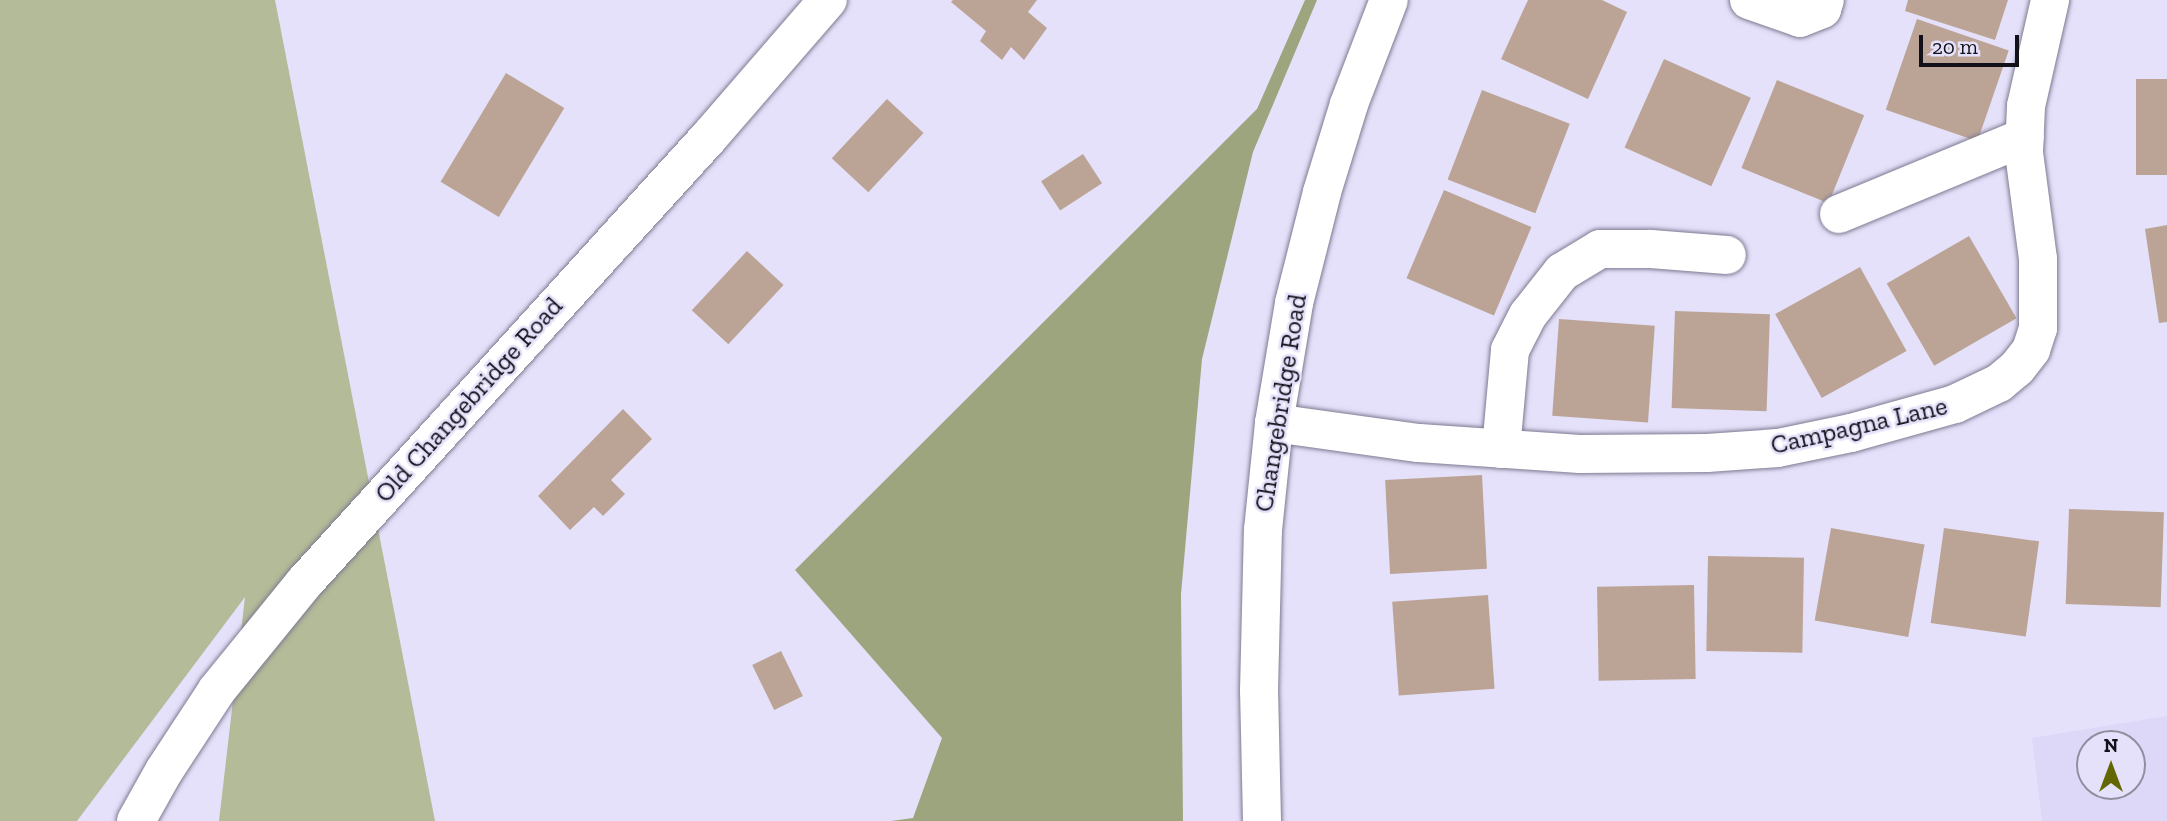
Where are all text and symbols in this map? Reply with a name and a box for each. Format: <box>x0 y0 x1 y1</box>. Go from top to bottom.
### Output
scale bar <box>1922 21 2022 65</box>
text: 20 m <box>1932 34 1978 59</box>
street label: Old Changebridge Road <box>369 291 569 509</box>
street label: Changebridge Road <box>1248 292 1314 514</box>
street label: Campagna Lane <box>1768 391 1950 461</box>
north arrow <box>2076 730 2146 800</box>
text: N <box>2104 734 2118 757</box>

